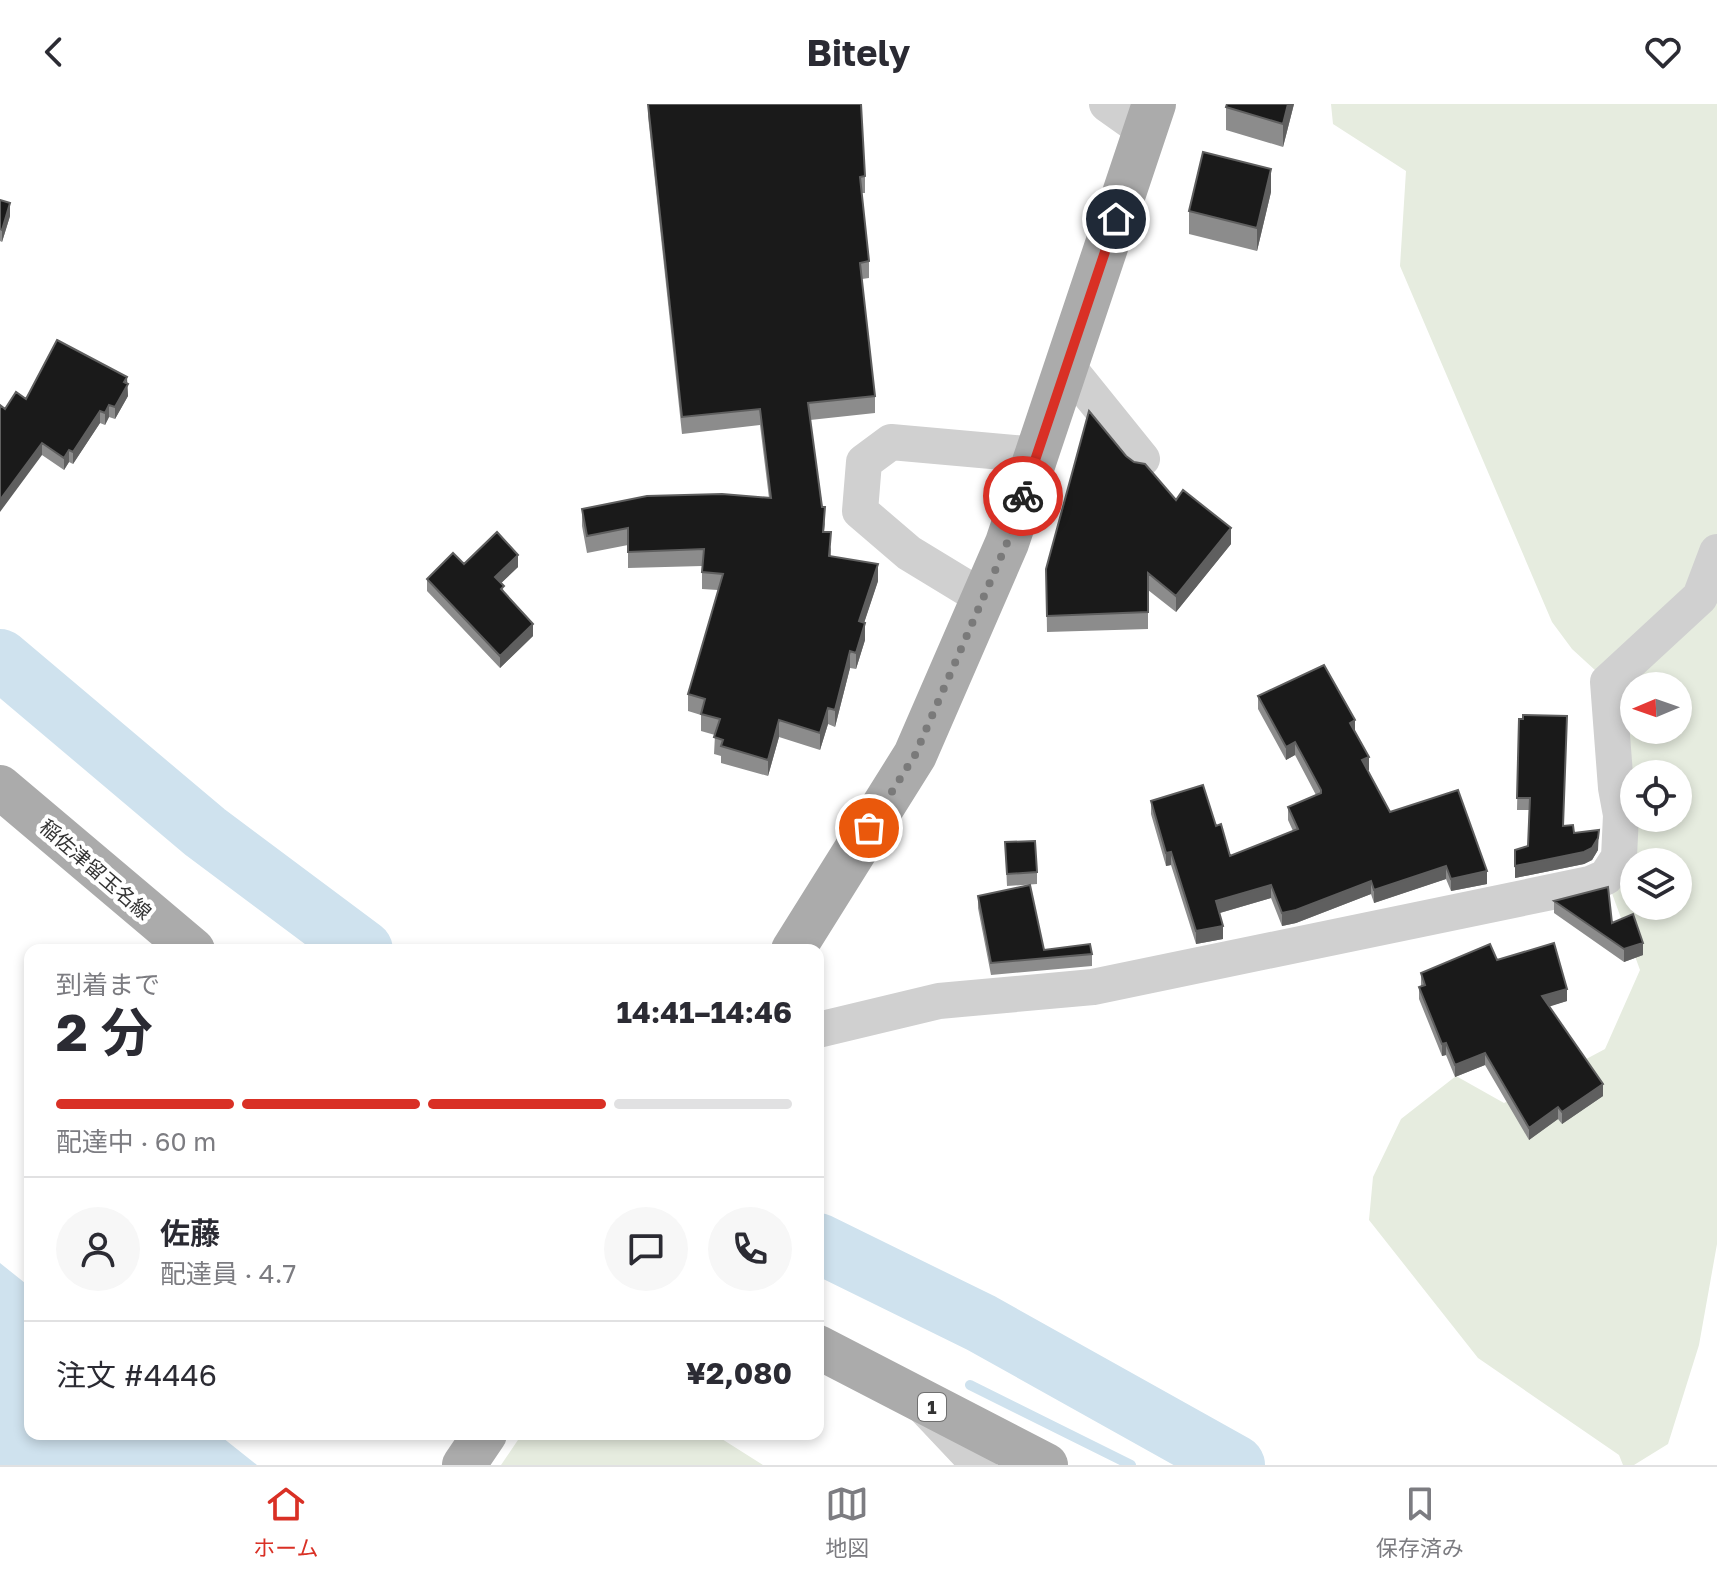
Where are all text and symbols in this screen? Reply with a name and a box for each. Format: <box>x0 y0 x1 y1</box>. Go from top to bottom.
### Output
icon: back <box>32 30 76 74</box>
icon: heart <box>1641 30 1685 74</box>
text: Bitely <box>807 31 910 74</box>
pin <box>1082 185 1150 253</box>
icon: home <box>1094 197 1138 241</box>
courier <box>983 456 1063 536</box>
icon: bike <box>1001 474 1045 518</box>
north arrow <box>1620 672 1692 744</box>
map controls <box>1620 672 1692 920</box>
button: locate <box>1620 760 1692 832</box>
pin <box>835 794 903 862</box>
icon: bag <box>847 806 891 850</box>
street label: 稲佐津留玉名線 <box>35 814 157 924</box>
button: layers <box>1620 848 1692 920</box>
text: 到着まで <box>56 969 160 1000</box>
text: 14:41–14:46 <box>617 994 792 1030</box>
text: 2 分 <box>56 1000 153 1062</box>
text: 配達中 · 60 m <box>56 1126 216 1157</box>
button: person <box>56 1207 140 1291</box>
button: chat <box>604 1207 688 1291</box>
button: phone <box>708 1207 792 1291</box>
text: 佐藤 <box>160 1215 220 1251</box>
text: 配達員 · 4.7 <box>160 1258 296 1289</box>
text: ¥2,080 <box>686 1355 792 1391</box>
text: 注文 #4446 <box>56 1357 217 1393</box>
road number: 1 <box>918 1393 946 1421</box>
tab: ホーム <box>253 1482 319 1562</box>
tab: 地図 <box>825 1482 869 1562</box>
tab: 保存済み <box>1376 1482 1464 1562</box>

